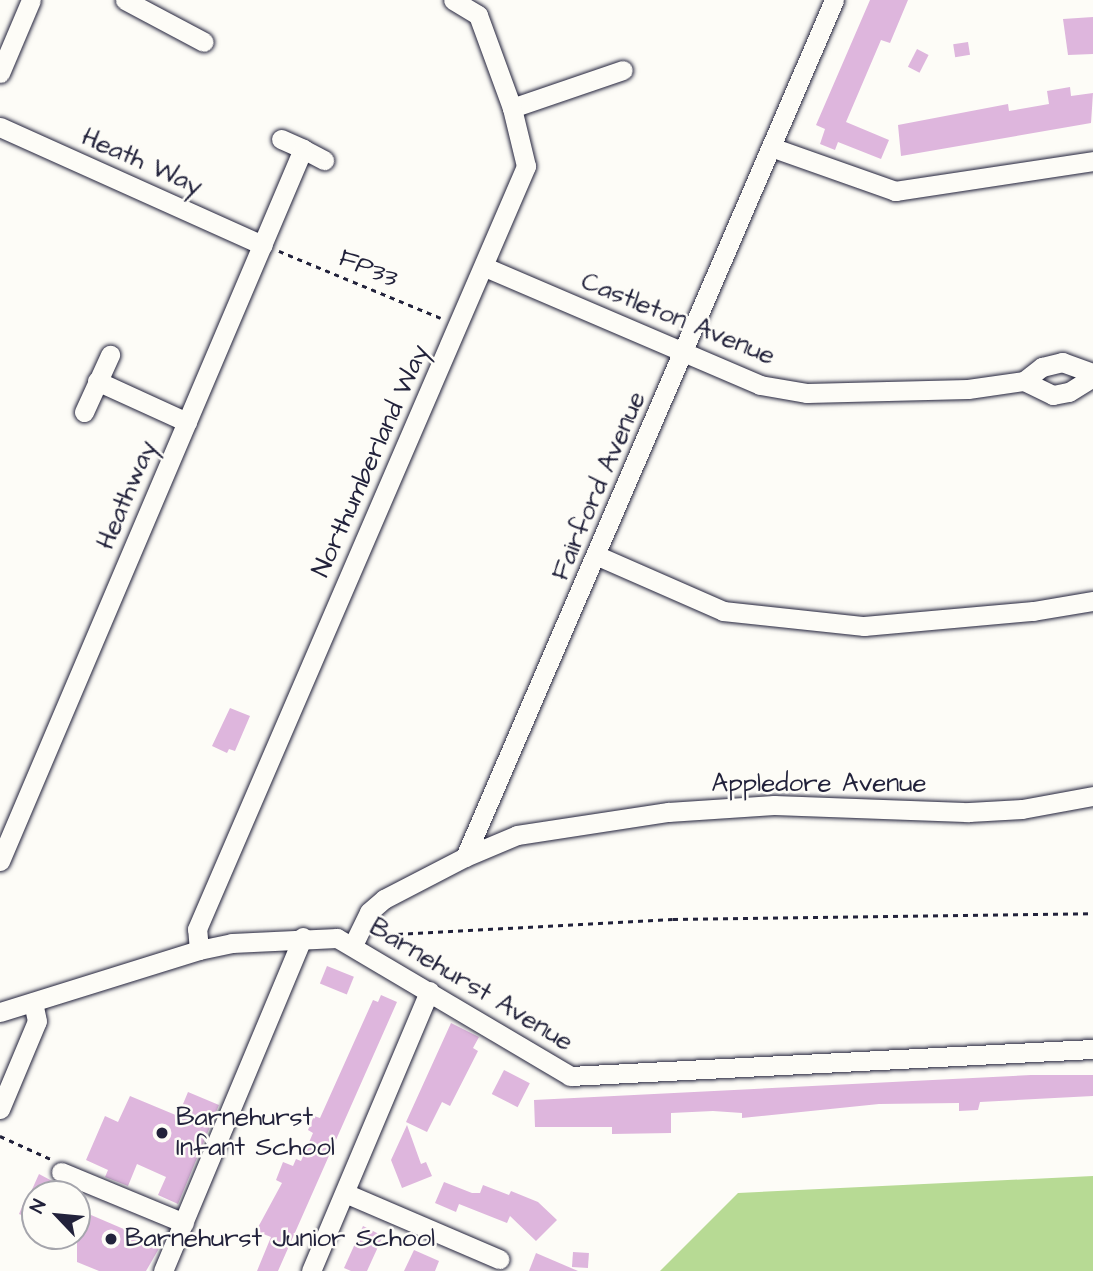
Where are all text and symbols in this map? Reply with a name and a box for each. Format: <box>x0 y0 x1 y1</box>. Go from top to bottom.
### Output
street label: Heath Way <box>77 122 207 202</box>
street label: FP33 <box>334 243 402 295</box>
street label: Castleton Avenue <box>576 266 780 372</box>
street label: Northumberland Way <box>306 340 436 582</box>
street label: Fairford Avenue <box>545 387 653 585</box>
street label: Heathway <box>90 436 164 554</box>
street label: Appledore Avenue <box>711 768 927 800</box>
street label: Barnehurst Avenue <box>364 912 578 1058</box>
place label: Barnehurst Infant School <box>176 1102 335 1164</box>
marker: Barnehurst Infant School <box>154 1125 170 1141</box>
north arrow <box>21 1180 91 1250</box>
text: N <box>24 1195 53 1218</box>
place label: Barnehurst Junior School <box>125 1223 435 1255</box>
marker: Barnehurst Junior School <box>103 1231 119 1247</box>

